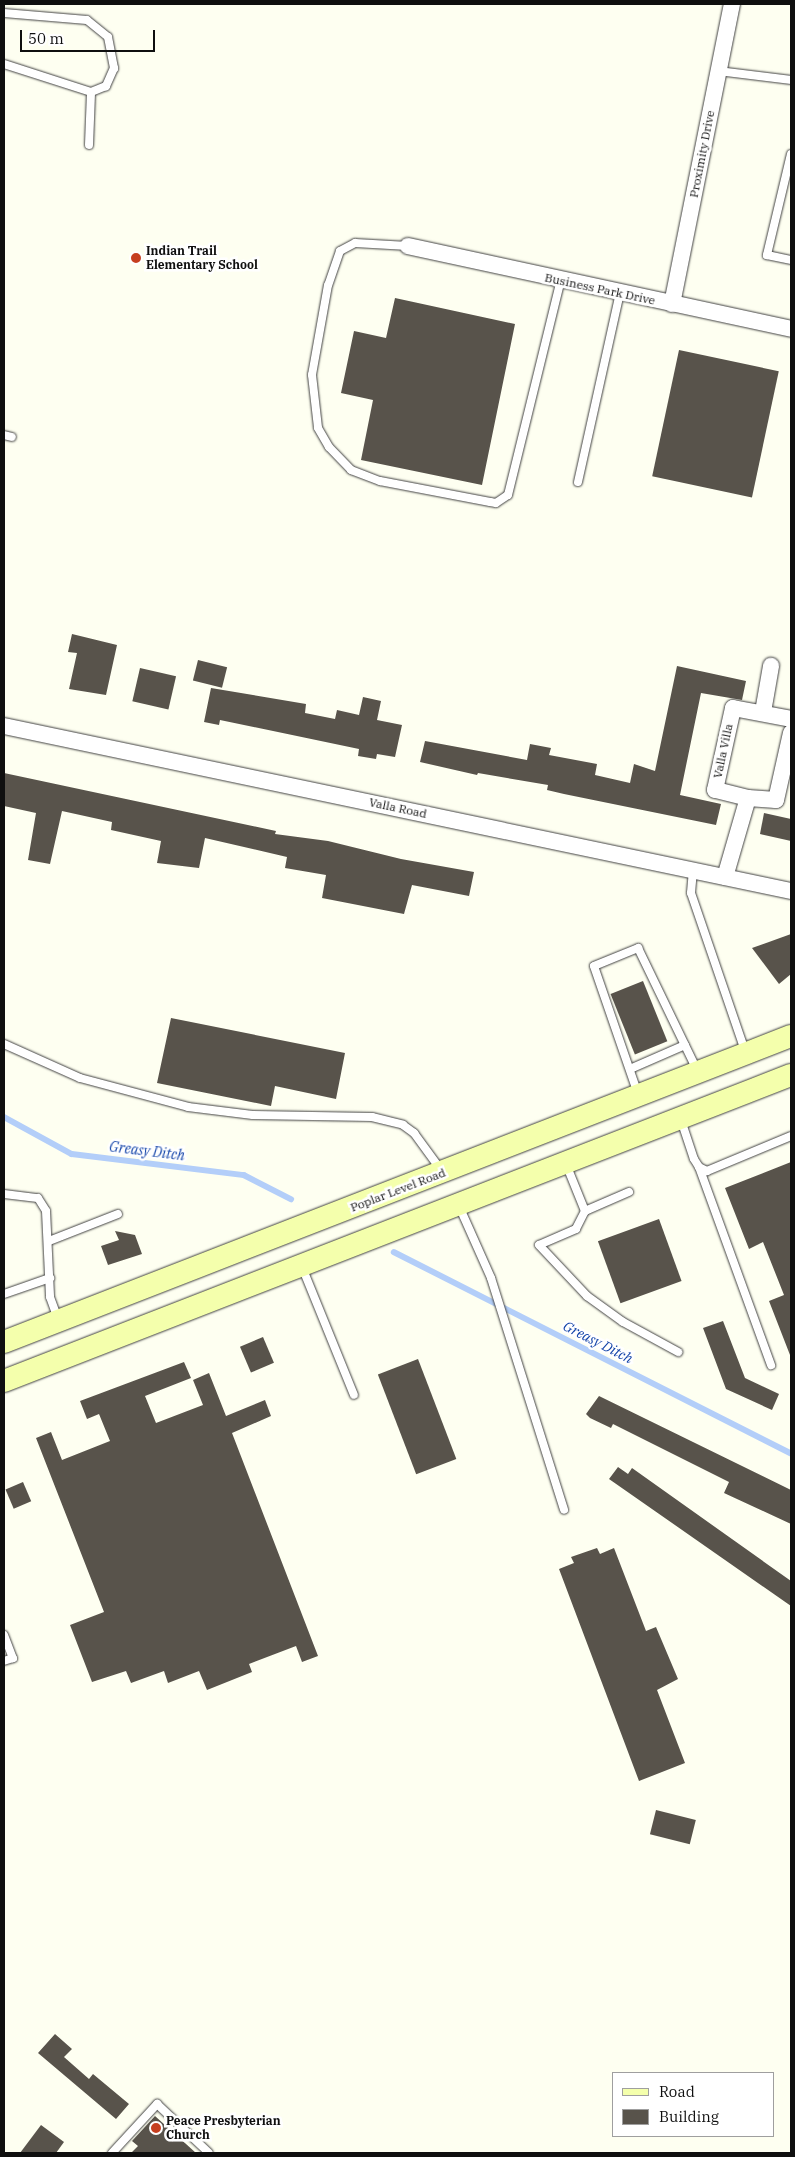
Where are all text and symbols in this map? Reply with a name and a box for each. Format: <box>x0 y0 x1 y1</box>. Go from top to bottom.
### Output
scale bar <box>22 20 158 52</box>
text: 50 m <box>28 29 64 48</box>
street label: Proximity Drive <box>686 109 718 199</box>
place label: Indian Trail Elementary School <box>146 244 258 272</box>
marker: Indian Trail Elementary School <box>130 252 142 264</box>
street label: Business Park Drive <box>543 270 657 308</box>
street label: Valla Villa <box>710 722 736 780</box>
street label: Valla Road <box>368 795 428 821</box>
water label: Greasy Ditch <box>108 1138 186 1164</box>
street label: Poplar Level Road <box>348 1165 448 1215</box>
water label: Greasy Ditch <box>560 1317 636 1367</box>
legend <box>612 2072 775 2137</box>
text: Road <box>659 2082 695 2101</box>
text: Building <box>659 2107 719 2126</box>
place label: Peace Presbyterian Church <box>166 2114 281 2142</box>
marker: Peace Presbyterian Church <box>150 2122 162 2134</box>

